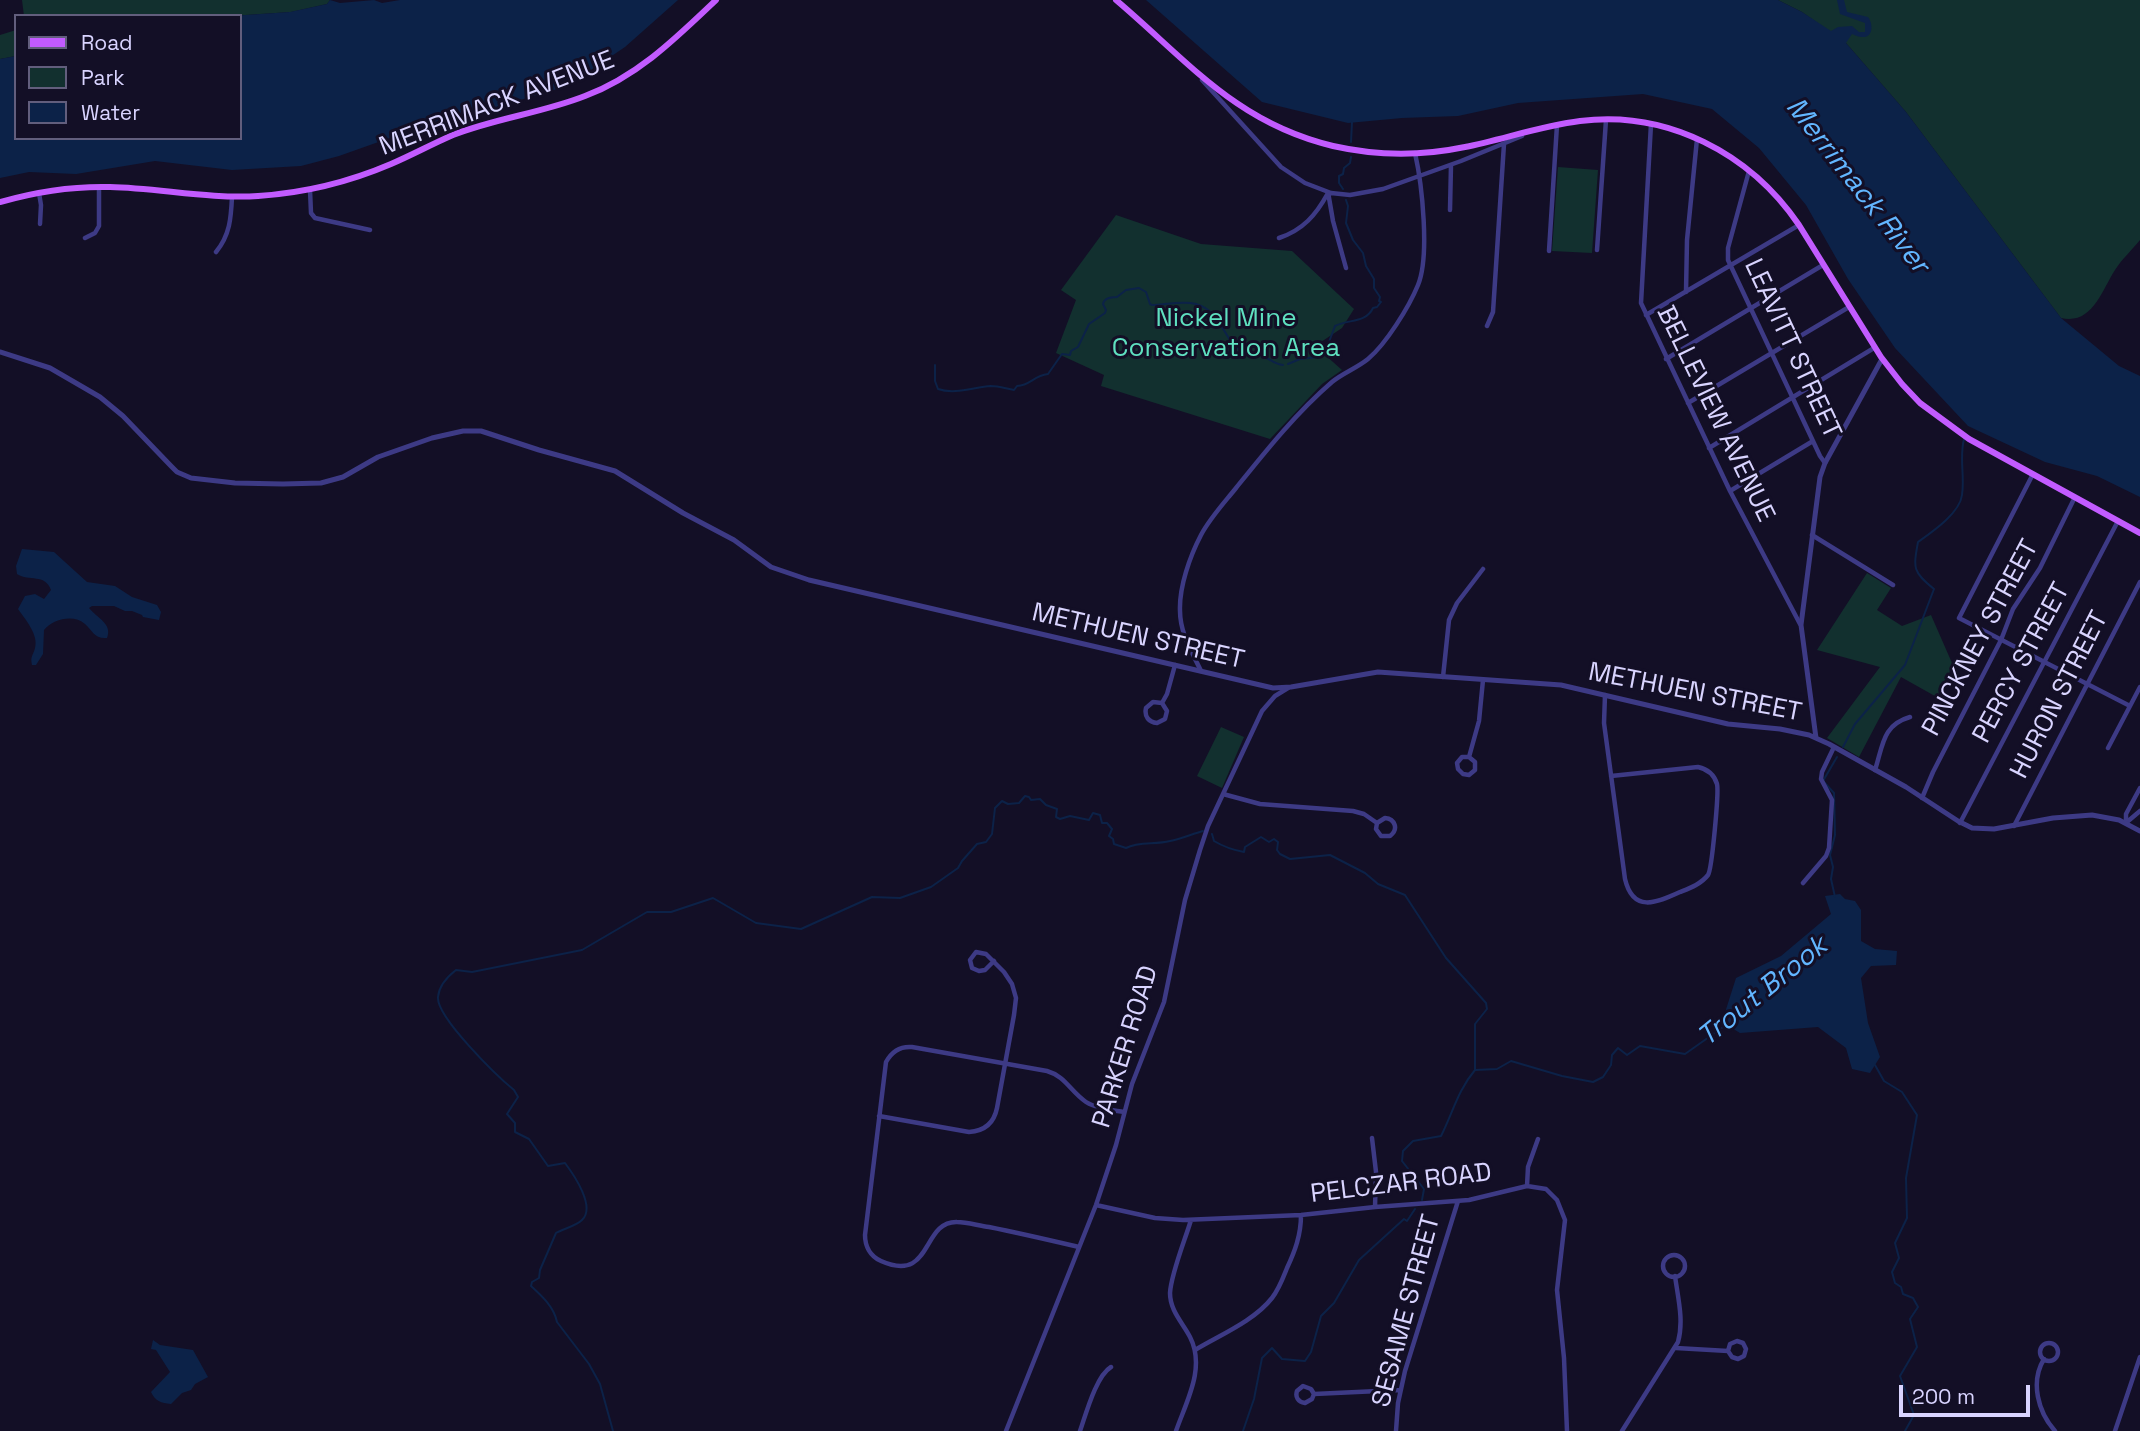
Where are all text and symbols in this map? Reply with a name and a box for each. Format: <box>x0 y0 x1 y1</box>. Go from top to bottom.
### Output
legend <box>14 14 242 140</box>
text: Road <box>81 29 133 56</box>
street label: MERRIMACK AVENUE <box>375 45 619 163</box>
text: Park <box>81 64 125 91</box>
water label: Merrimack River <box>1778 91 1936 281</box>
text: Water <box>81 99 140 126</box>
street label: LEAVITT STREET <box>1737 254 1847 444</box>
street label: BELLEVIEW AVENUE <box>1649 301 1781 527</box>
park label: Nickel Mine Conservation Area <box>1112 303 1340 364</box>
street label: PINCKNEY STREET <box>1916 535 2046 741</box>
street label: PERCY STREET <box>1967 578 2077 748</box>
street label: METHUEN STREET <box>1029 597 1247 677</box>
street label: HURON STREET <box>2004 606 2116 784</box>
street label: METHUEN STREET <box>1586 657 1804 729</box>
water label: Trout Brook <box>1691 929 1835 1055</box>
street label: PARKER ROAD <box>1087 962 1165 1132</box>
street label: PELCZAR ROAD <box>1309 1157 1493 1211</box>
street label: SESAME STREET <box>1366 1211 1448 1411</box>
scale bar <box>1902 1372 2033 1416</box>
text: 200 m <box>1912 1383 1975 1410</box>

